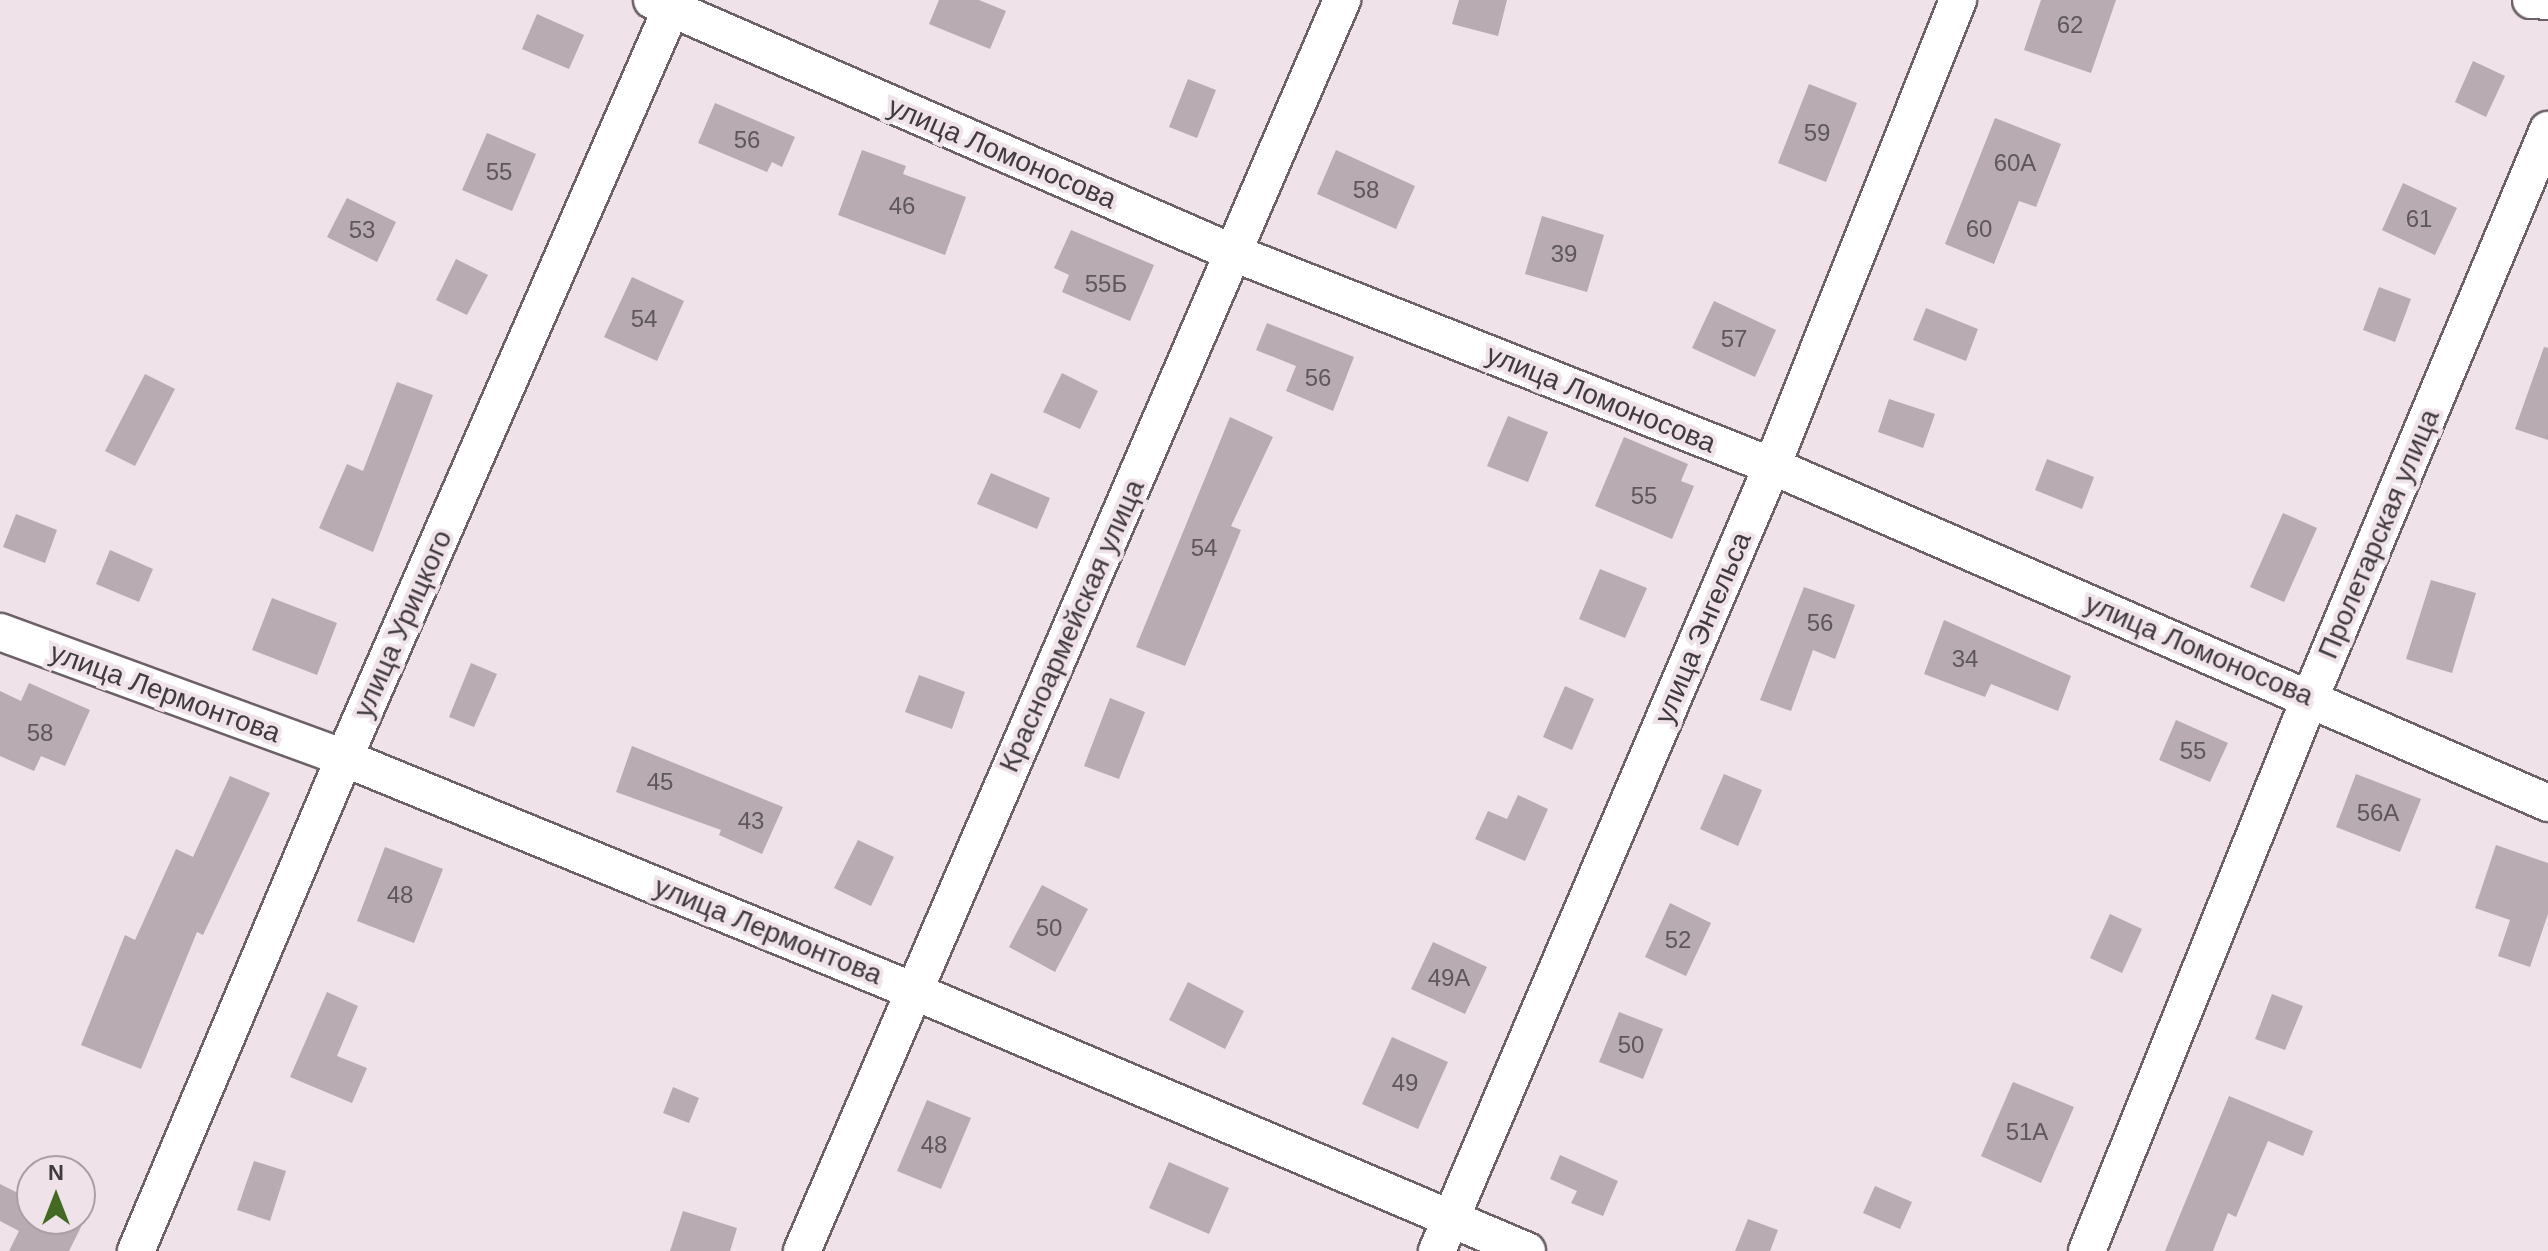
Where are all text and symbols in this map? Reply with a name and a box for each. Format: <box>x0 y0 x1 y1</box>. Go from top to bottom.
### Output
house number: 62 <box>2057 11 2083 39</box>
street label: улица Ломоносова <box>883 90 1121 216</box>
house number: 59 <box>1804 119 1830 147</box>
house number: 56 <box>734 126 760 154</box>
house number: 60А <box>1994 149 2036 177</box>
house number: 55 <box>486 158 512 186</box>
house number: 58 <box>1353 176 1379 204</box>
house number: 46 <box>889 192 915 220</box>
house number: 61 <box>2406 205 2432 233</box>
house number: 60 <box>1966 215 1992 243</box>
house number: 53 <box>349 216 375 244</box>
house number: 39 <box>1551 240 1577 268</box>
house number: 55Б <box>1085 270 1127 298</box>
house number: 54 <box>631 305 657 333</box>
house number: 57 <box>1721 325 1747 353</box>
street label: улица Ломоносова <box>1481 338 1721 460</box>
house number: 56 <box>1305 364 1331 392</box>
street label: Пролетарская улица <box>2311 404 2447 664</box>
street label: Красноармейская улица <box>992 475 1152 777</box>
house number: 55 <box>1631 482 1657 510</box>
street label: улица Урицкого <box>347 525 459 723</box>
street label: улица Энгельса <box>1647 527 1759 729</box>
house number: 54 <box>1191 534 1217 562</box>
street label: улица Ломоносова <box>2080 587 2318 713</box>
house number: 56 <box>1807 609 1833 637</box>
street label: улица Лермонтова <box>45 636 285 750</box>
house number: 34 <box>1952 645 1978 673</box>
house number: 58 <box>27 719 53 747</box>
house number: 55 <box>2180 737 2206 765</box>
house number: 45 <box>647 768 673 796</box>
house number: 56А <box>2357 799 2399 827</box>
house number: 43 <box>738 807 764 835</box>
street label: улица Лермонтова <box>649 870 887 992</box>
house number: 48 <box>387 881 413 909</box>
house number: 50 <box>1036 914 1062 942</box>
house number: 52 <box>1665 926 1691 954</box>
house number: 49А <box>1428 964 1470 992</box>
house number: 50 <box>1618 1031 1644 1059</box>
house number: 49 <box>1392 1069 1418 1097</box>
house number: 51А <box>2006 1118 2048 1146</box>
house number: 48 <box>921 1131 947 1159</box>
north arrow <box>16 1155 96 1235</box>
text: N <box>48 1160 64 1185</box>

